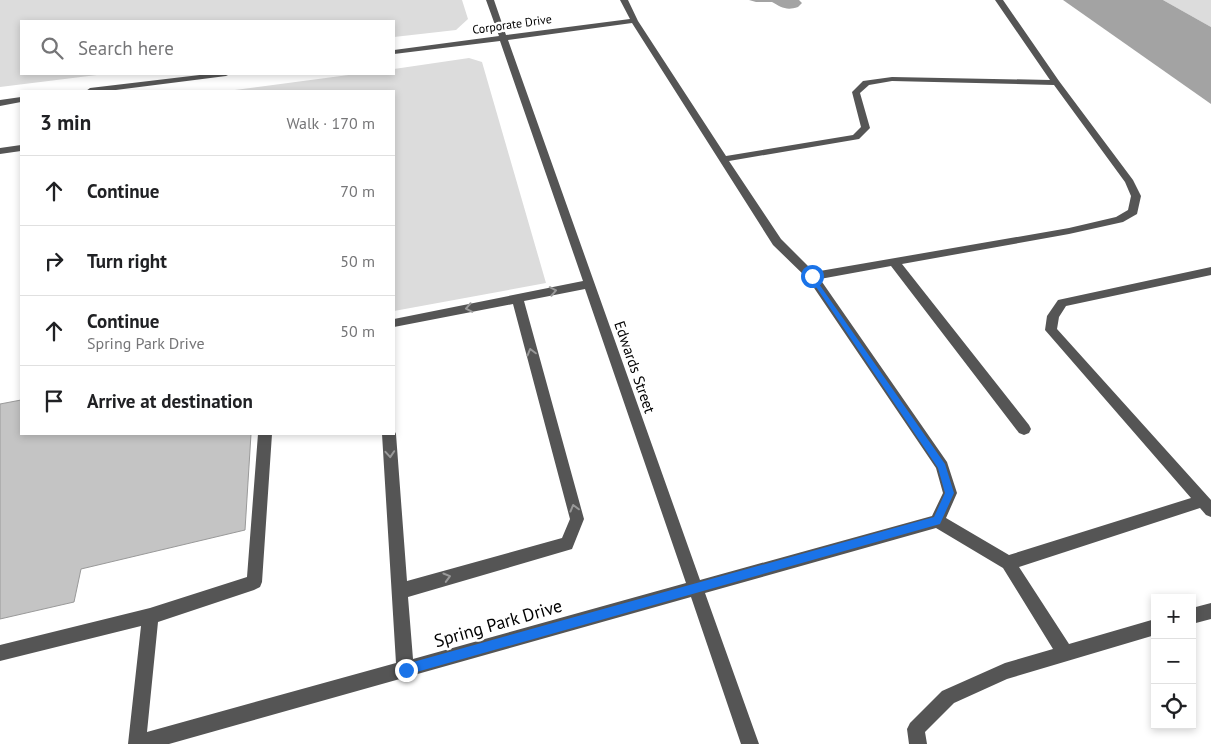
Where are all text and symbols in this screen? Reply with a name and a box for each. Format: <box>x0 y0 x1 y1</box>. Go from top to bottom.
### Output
street label: Corporate Drive <box>471 11 553 37</box>
search box <box>20 20 395 75</box>
icon: search <box>38 34 66 62</box>
text: Search here <box>78 36 174 60</box>
text: 3 min <box>40 109 91 136</box>
text: Walk · 170 m <box>286 113 375 133</box>
icon: ahead <box>40 177 68 205</box>
text: Continue <box>87 179 159 203</box>
text: 70 m <box>340 181 375 201</box>
icon: right <box>40 247 68 275</box>
text: Turn right <box>87 249 167 273</box>
text: 50 m <box>340 251 375 271</box>
route start <box>801 265 824 288</box>
one-way arrow <box>549 287 558 297</box>
one-way arrow <box>464 302 473 313</box>
text: Continue <box>87 309 159 333</box>
icon: ahead <box>40 317 68 345</box>
street label: Edwards Street <box>610 318 660 416</box>
text: 50 m <box>340 321 375 341</box>
text: Spring Park Drive <box>87 333 205 353</box>
one-way arrow <box>527 348 537 356</box>
icon: arrive <box>40 387 68 415</box>
text: Arrive at destination <box>87 389 253 413</box>
one-way arrow <box>384 450 395 458</box>
one-way arrow <box>570 505 580 513</box>
one-way arrow <box>442 573 450 583</box>
street label: Spring Park Drive <box>431 594 565 652</box>
map controls <box>1151 594 1196 729</box>
button: + <box>1151 594 1196 639</box>
button: − <box>1151 639 1196 684</box>
route end <box>395 659 418 682</box>
button: locate <box>1151 684 1196 729</box>

